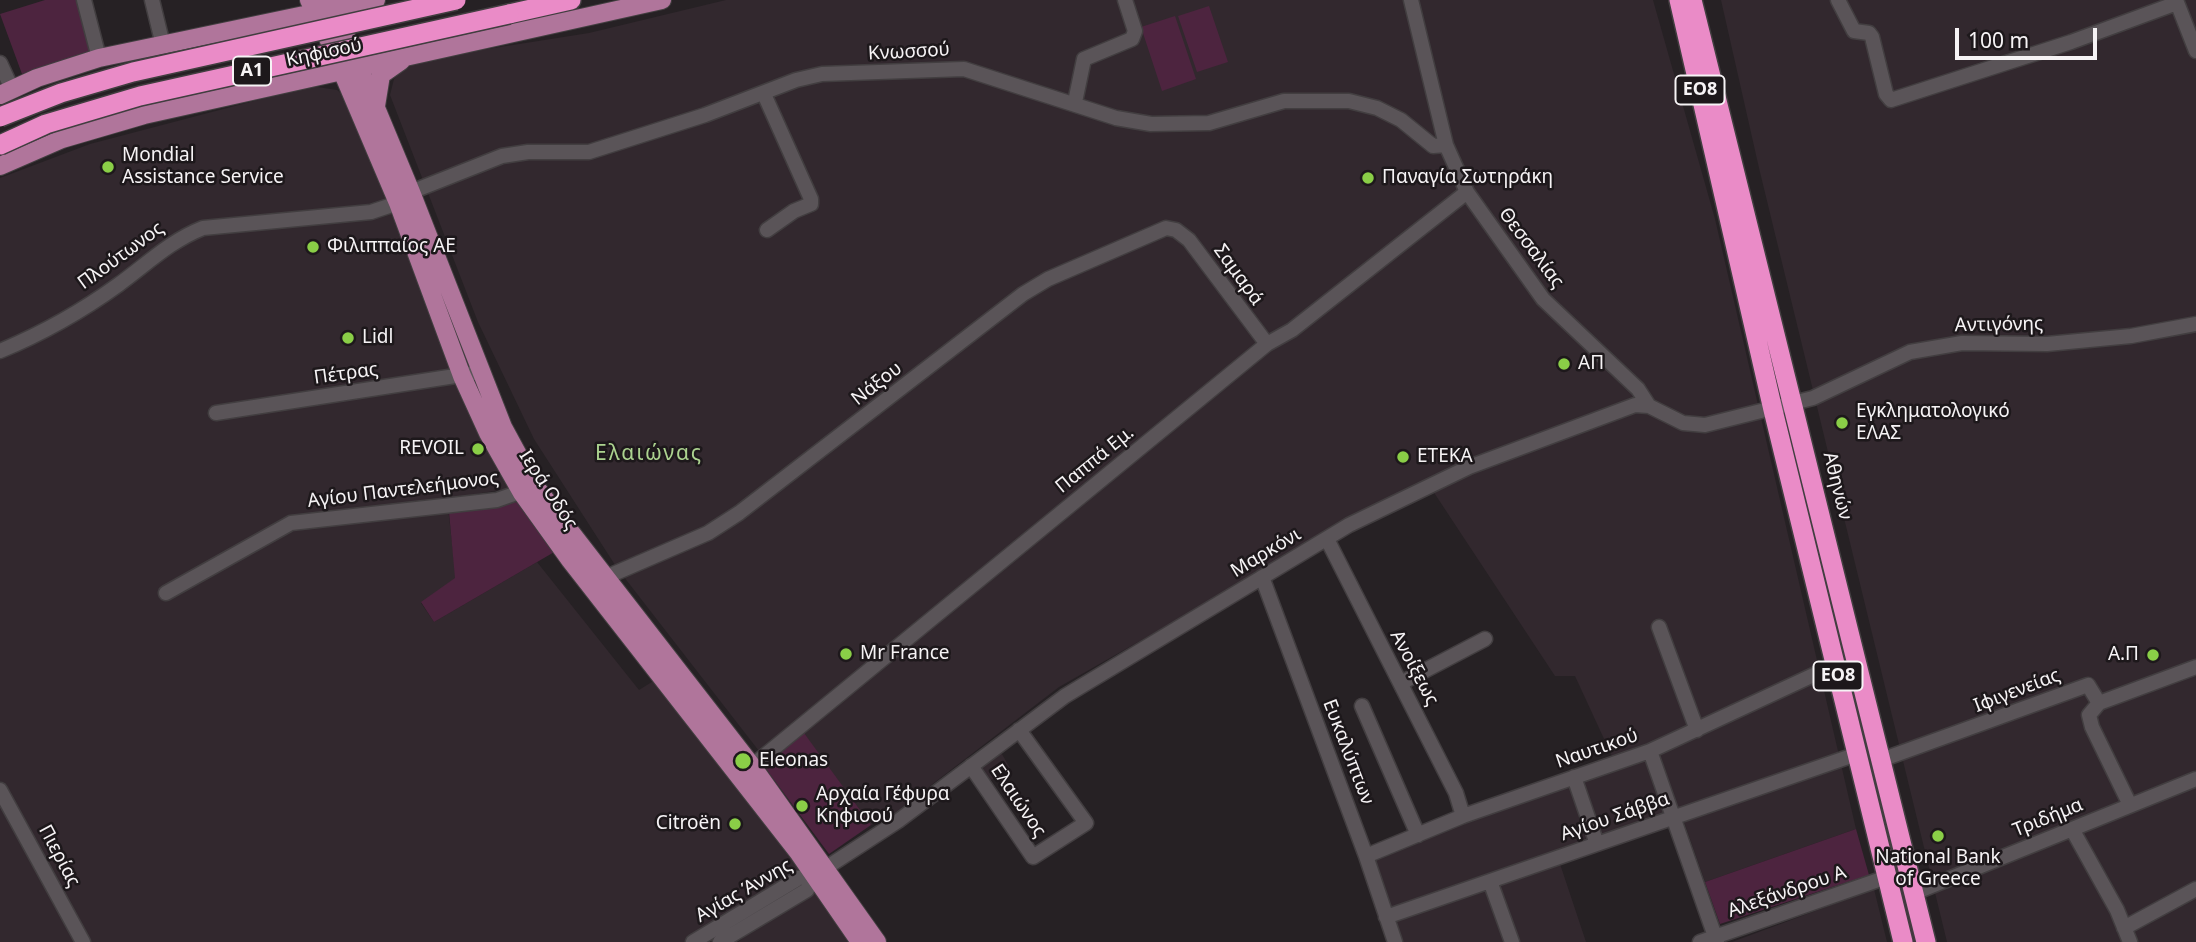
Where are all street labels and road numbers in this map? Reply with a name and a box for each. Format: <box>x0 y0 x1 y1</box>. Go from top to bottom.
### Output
street label: Κηφισού <box>284 34 364 72</box>
street label: Κνωσσού <box>867 38 951 66</box>
road number: Α1 <box>233 56 271 86</box>
road number: ΕΟ8 <box>1676 76 1724 104</box>
street label: Θεσσαλίας <box>1493 203 1569 293</box>
street label: Πλούτωνος <box>74 217 168 295</box>
street label: Σαμαρά <box>1208 240 1268 310</box>
street label: Αντιγόνης <box>1955 313 2043 337</box>
street label: Νάξου <box>847 357 907 411</box>
street label: Πέτρας <box>313 358 379 390</box>
street label: Παππά Εμ. <box>1051 422 1139 498</box>
street label: Ιερά Οδός <box>514 446 582 534</box>
street label: Αθηνών <box>1818 450 1856 522</box>
street label: Αγίου Παντελεήμονος <box>306 467 500 513</box>
street label: Μαρκόνι <box>1227 523 1305 583</box>
street label: Ανοίξεως <box>1385 627 1443 709</box>
road number: ΕΟ8 <box>1814 662 1862 690</box>
street label: Ιφιγενείας <box>1971 664 2063 718</box>
street label: Ευκαλύπτων <box>1317 696 1379 808</box>
street label: Ναυτικού <box>1553 724 1641 774</box>
street label: Ελαιώνος <box>985 760 1051 842</box>
street label: Αγίου Σάββα <box>1558 788 1672 846</box>
street label: Τριδήμα <box>2010 794 2086 842</box>
street label: Πιερίας <box>33 821 85 891</box>
street label: Αγίας Άννης <box>692 854 796 928</box>
street label: Αλεξάνδρου Α <box>1725 861 1849 923</box>

